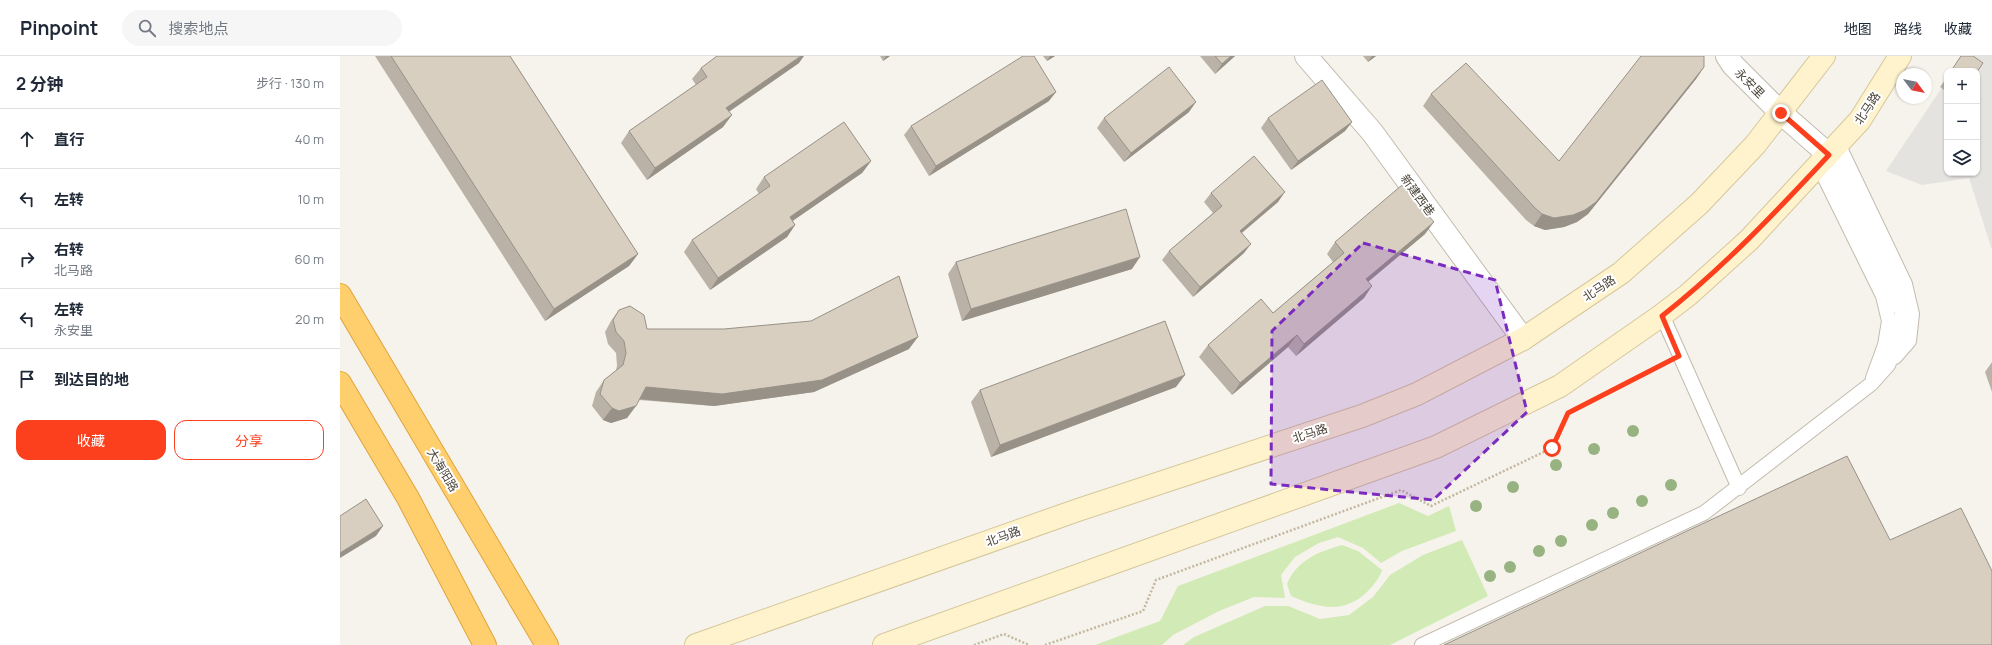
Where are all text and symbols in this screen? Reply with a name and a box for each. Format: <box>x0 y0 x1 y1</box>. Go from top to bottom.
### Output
search box <box>122 10 402 46</box>
text: Pinpoint <box>20 15 98 41</box>
icon: search <box>136 17 158 39</box>
text: 搜索地点 <box>168 18 228 39</box>
text: 地图 <box>1844 19 1872 38</box>
text: 路线 <box>1894 19 1922 38</box>
text: 收藏 <box>1944 19 1972 38</box>
street label: 永安里 <box>1731 64 1769 102</box>
north arrow <box>1896 68 1932 104</box>
map controls <box>1944 68 1980 176</box>
button: + <box>1944 68 1980 104</box>
text: 2 分钟 <box>16 72 64 95</box>
text: 步行 · 130 m <box>256 74 324 92</box>
street label: 北马路 <box>1850 88 1884 128</box>
route end <box>1772 104 1790 122</box>
button: − <box>1944 104 1980 140</box>
icon: ahead <box>16 128 38 150</box>
text: 直行 <box>54 129 84 150</box>
text: 40 m <box>295 130 324 148</box>
button: layers <box>1944 140 1980 176</box>
street label: 新建西巷 <box>1397 171 1439 219</box>
icon: left <box>16 188 38 210</box>
text: 左转 <box>54 189 84 210</box>
text: 10 m <box>297 190 324 208</box>
text: 右转 <box>54 239 84 260</box>
icon: right <box>16 248 38 270</box>
text: 60 m <box>294 250 324 268</box>
text: 北马路 <box>54 261 93 279</box>
street label: 北马路 <box>1579 271 1619 305</box>
text: 左转 <box>54 299 84 320</box>
icon: left <box>16 308 38 330</box>
text: 20 m <box>295 310 324 328</box>
text: 永安里 <box>54 321 93 339</box>
icon: arrive <box>16 368 38 390</box>
text: 到达目的地 <box>54 369 129 390</box>
street label: 北马路 <box>1290 419 1330 447</box>
button: 收藏 <box>16 420 166 460</box>
button: 分享 <box>174 420 324 460</box>
route start <box>1543 439 1561 457</box>
street label: 大海阳路 <box>423 445 463 495</box>
street label: 北马路 <box>983 522 1023 550</box>

